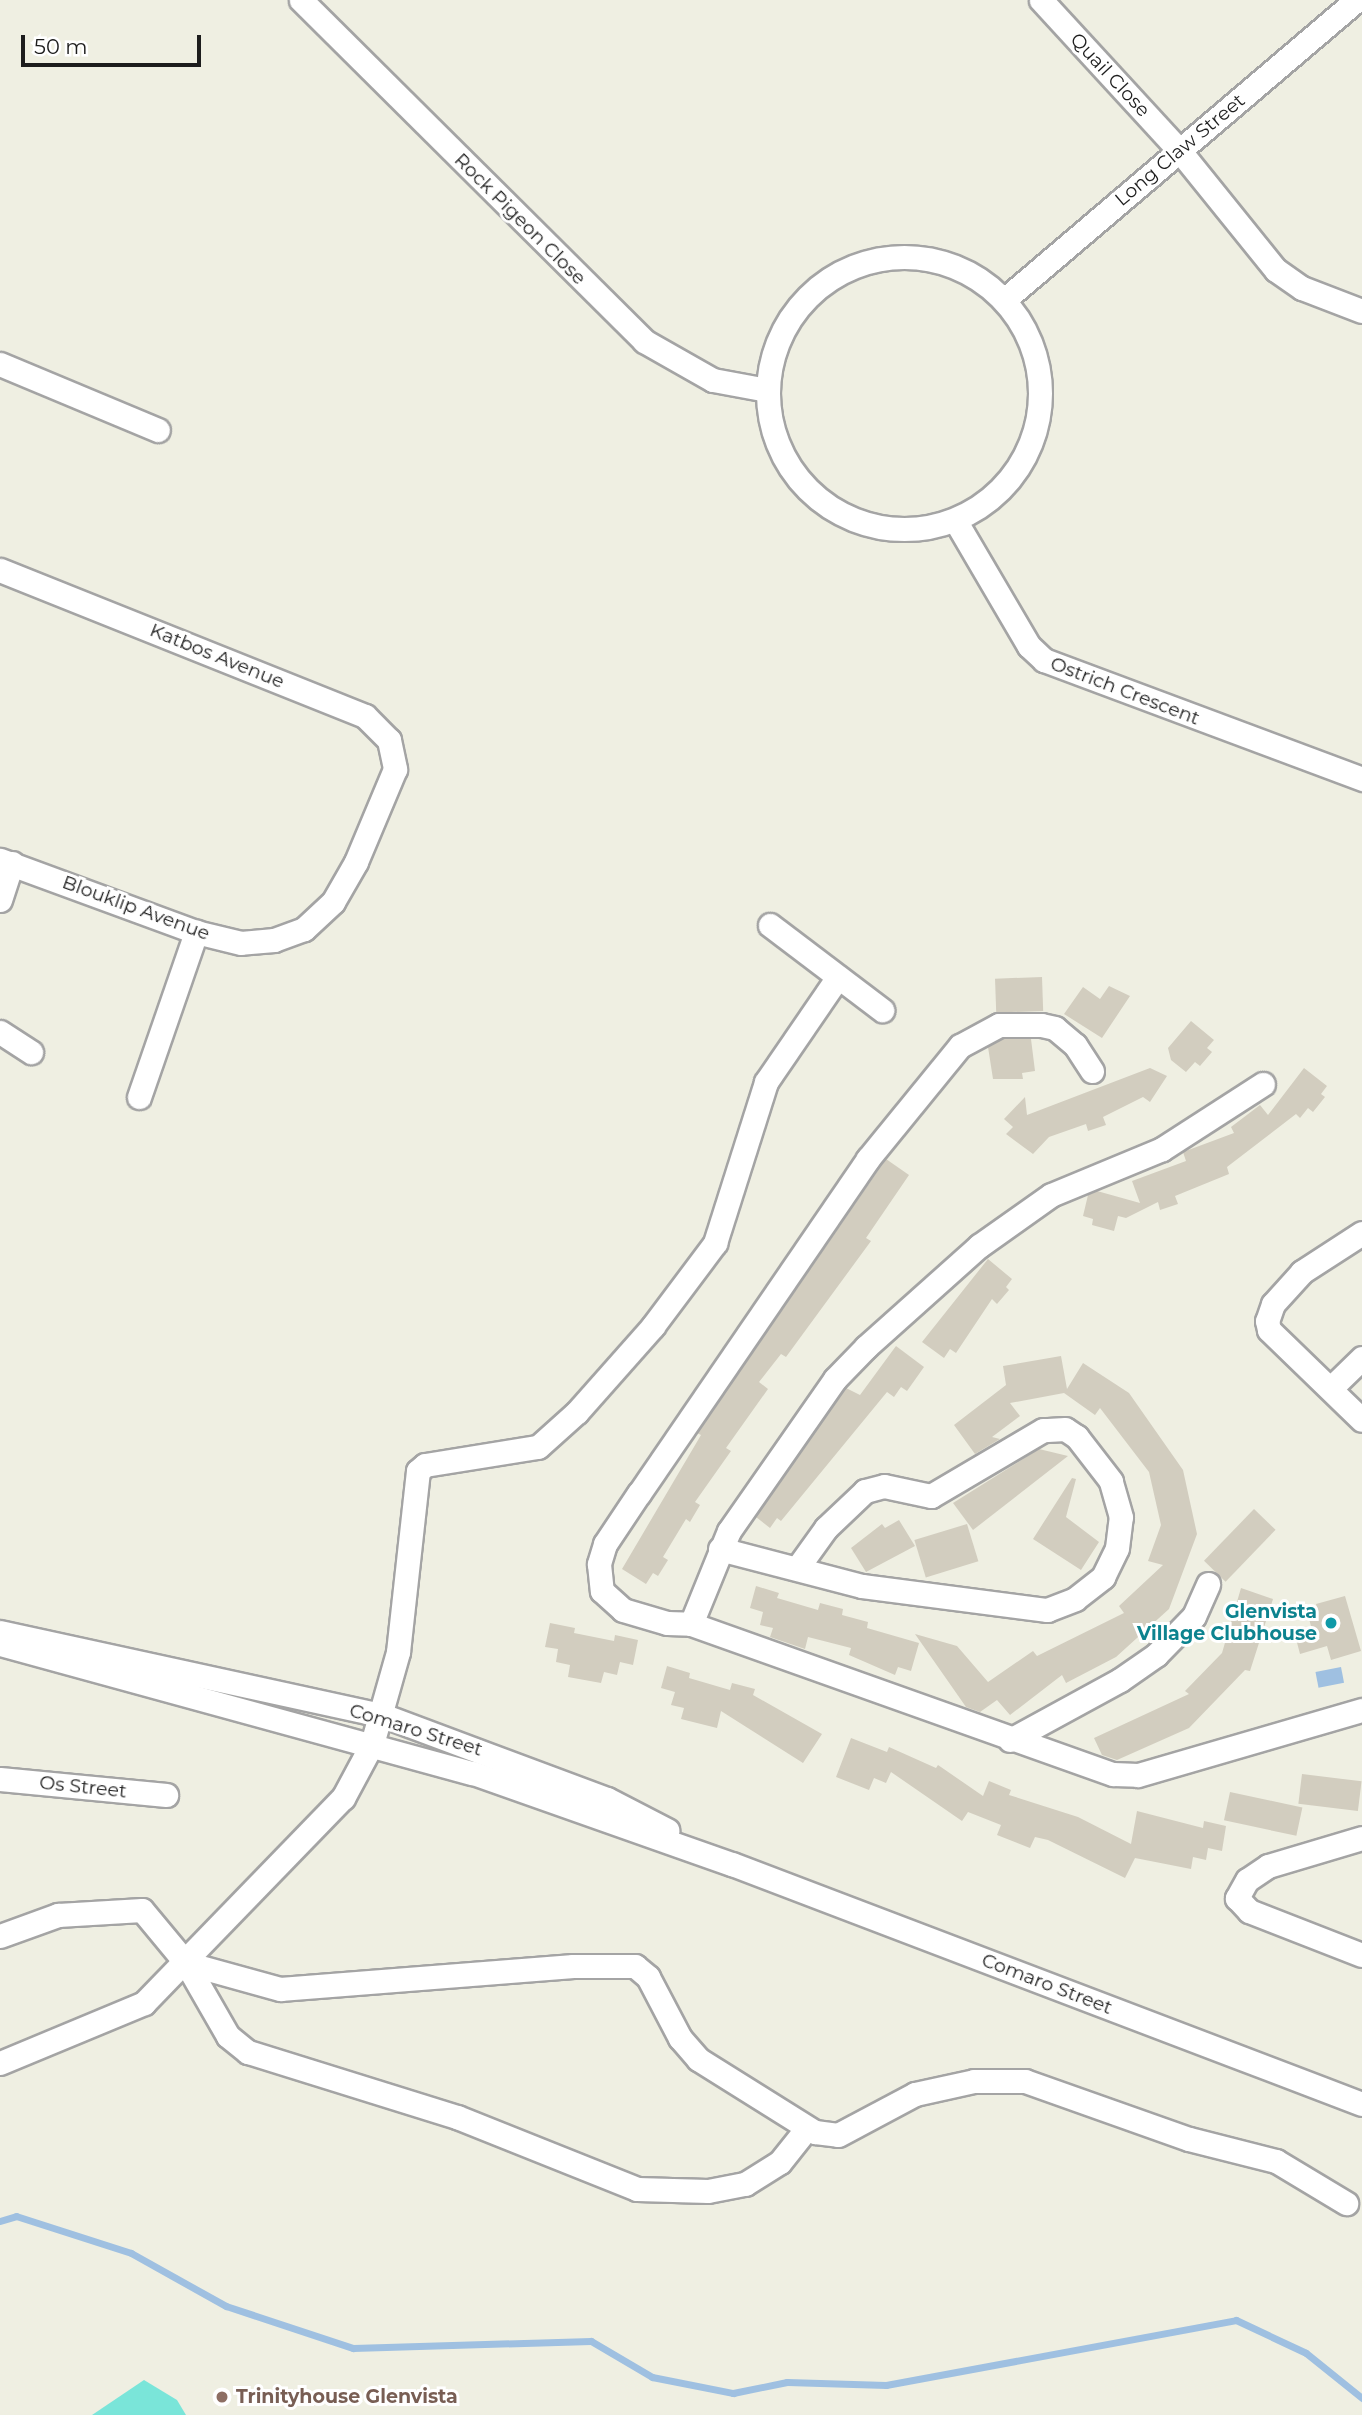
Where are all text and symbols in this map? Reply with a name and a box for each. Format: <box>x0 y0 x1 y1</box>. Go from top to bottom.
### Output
scale bar <box>24 21 205 65</box>
street label: Quail Close <box>1065 28 1155 122</box>
text: 50 m <box>34 34 88 59</box>
street label: Long Claw Street <box>1110 89 1250 211</box>
street label: Rock Pigeon Close <box>449 148 591 290</box>
street label: Katbos Avenue <box>146 619 288 693</box>
street label: Ostrich Crescent <box>1047 652 1203 730</box>
street label: Blouklip Avenue <box>59 871 213 945</box>
place label: Glenvista Village Clubhouse <box>1137 1601 1317 1645</box>
marker: Glenvista Village Clubhouse <box>1323 1615 1339 1631</box>
street label: Comaro Street <box>347 1699 485 1761</box>
street label: Os Street <box>38 1771 128 1803</box>
street label: Comaro Street <box>978 1949 1116 2019</box>
place label: Trinityhouse Glenvista <box>236 2386 458 2408</box>
marker: Trinityhouse Glenvista <box>214 2389 230 2405</box>

